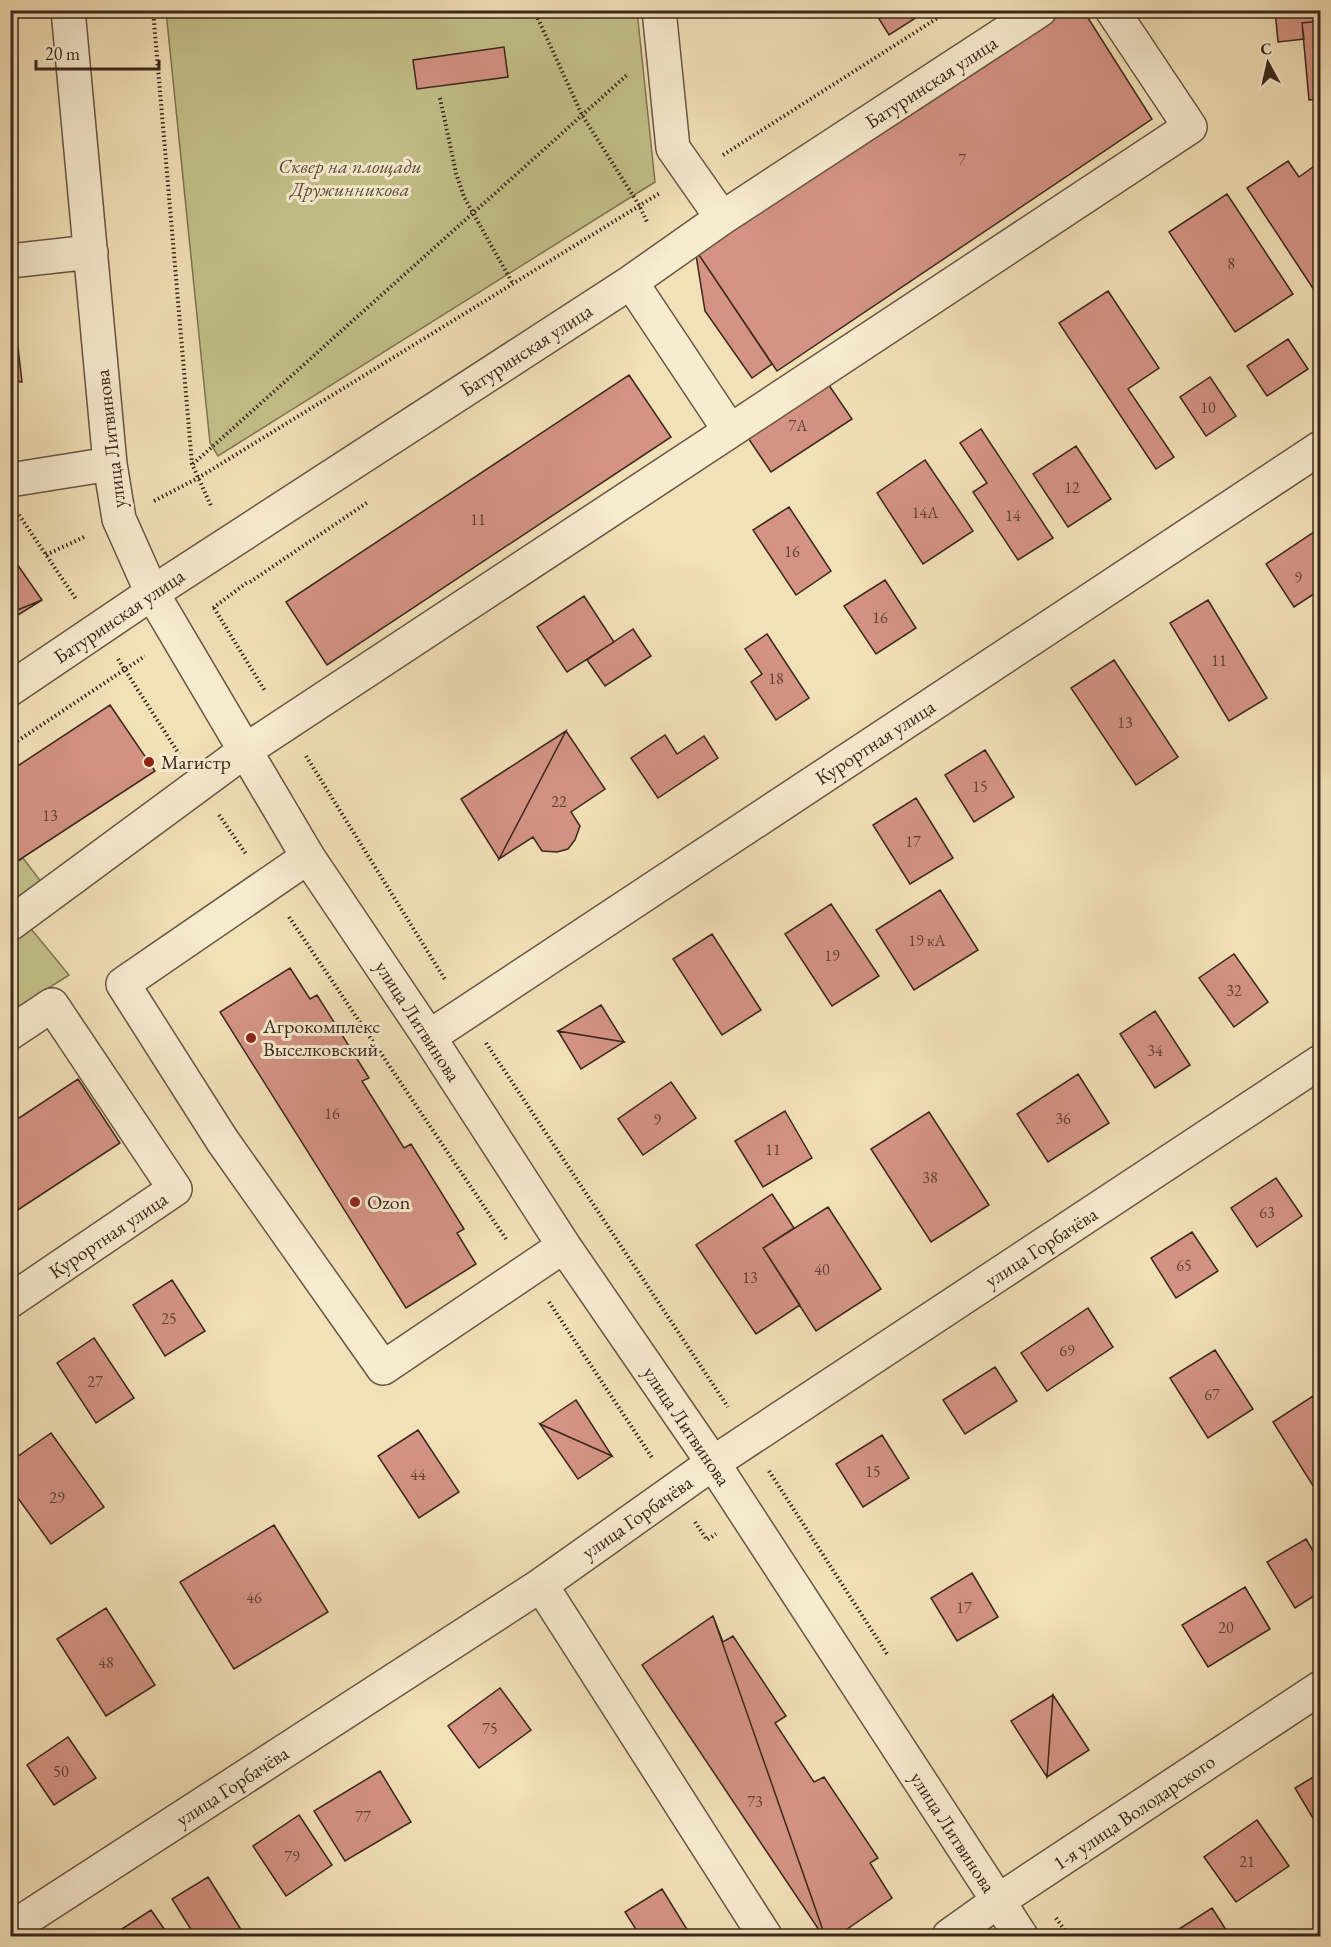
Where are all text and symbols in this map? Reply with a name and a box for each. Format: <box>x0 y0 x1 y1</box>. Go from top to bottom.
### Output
street label: Батуринская улица <box>860 29 1002 135</box>
scale bar <box>36 33 159 71</box>
north arrow <box>1238 33 1298 93</box>
text: С <box>1259 37 1273 60</box>
text: 20 m <box>45 42 80 65</box>
house number: 7 <box>958 149 966 170</box>
park label: Сквер на площади Дружинникова <box>278 153 422 202</box>
house number: 8 <box>1227 253 1235 274</box>
street label: Батуринская улица <box>455 297 597 403</box>
street label: улица Литвинова <box>89 368 131 510</box>
house number: 10 <box>1200 397 1216 418</box>
house number: 7А <box>789 415 808 436</box>
house number: 12 <box>1064 477 1080 498</box>
house number: 14А <box>912 502 939 523</box>
house number: 14 <box>1005 505 1021 526</box>
house number: 11 <box>470 509 486 530</box>
house number: 16 <box>784 541 800 562</box>
street label: Батуринская улица <box>48 563 190 669</box>
house number: 9 <box>1294 567 1302 588</box>
house number: 16 <box>872 607 888 628</box>
house number: 11 <box>1211 650 1227 671</box>
house number: 18 <box>768 668 784 689</box>
street label: Курортная улица <box>810 693 940 791</box>
house number: 13 <box>1117 712 1133 733</box>
place label: Магистр <box>161 749 231 775</box>
marker: Магистр <box>142 755 156 769</box>
house number: 15 <box>972 776 988 797</box>
house number: 22 <box>551 791 567 812</box>
house number: 13 <box>42 805 58 826</box>
house number: 17 <box>905 831 921 852</box>
house number: 19 кА <box>908 930 947 951</box>
house number: 19 <box>824 945 840 966</box>
street label: улица Литвинова <box>369 955 467 1087</box>
house number: 32 <box>1226 980 1242 1001</box>
place label: Агрокомплекс Выселковский <box>262 1013 380 1062</box>
marker: Агрокомплекс Выселковский <box>244 1031 258 1045</box>
house number: 34 <box>1147 1040 1163 1061</box>
house number: 16 <box>324 1103 340 1124</box>
house number: 36 <box>1055 1108 1071 1129</box>
house number: 9 <box>653 1109 661 1130</box>
house number: 11 <box>765 1139 781 1160</box>
house number: 38 <box>922 1167 938 1188</box>
street label: Курортная улица <box>43 1186 173 1284</box>
place label: Ozon <box>367 1189 411 1215</box>
marker: Ozon <box>348 1195 362 1209</box>
street label: улица Горбачёва <box>980 1201 1102 1293</box>
house number: 63 <box>1259 1202 1275 1223</box>
house number: 65 <box>1176 1255 1192 1276</box>
house number: 40 <box>814 1259 830 1280</box>
house number: 13 <box>742 1267 758 1288</box>
house number: 25 <box>161 1308 177 1329</box>
house number: 69 <box>1059 1340 1075 1361</box>
street label: улица Литвинова <box>637 1361 737 1491</box>
house number: 27 <box>87 1371 103 1392</box>
house number: 67 <box>1204 1384 1220 1405</box>
house number: 15 <box>865 1461 881 1482</box>
house number: 44 <box>410 1464 426 1485</box>
street label: улица Горбачёва <box>577 1469 697 1565</box>
house number: 29 <box>49 1487 65 1508</box>
house number: 46 <box>246 1587 262 1608</box>
house number: 17 <box>956 1597 972 1618</box>
house number: 20 <box>1218 1617 1234 1638</box>
house number: 48 <box>98 1652 114 1673</box>
house number: 75 <box>482 1718 498 1739</box>
street label: улица Горбачёва <box>171 1740 293 1832</box>
street label: 1-я улица Володарского <box>1048 1748 1220 1876</box>
house number: 50 <box>53 1761 69 1782</box>
street label: улица Литвинова <box>904 1766 1002 1898</box>
house number: 73 <box>747 1791 763 1812</box>
house number: 77 <box>355 1806 371 1827</box>
house number: 79 <box>284 1846 300 1867</box>
house number: 21 <box>1239 1851 1255 1872</box>

